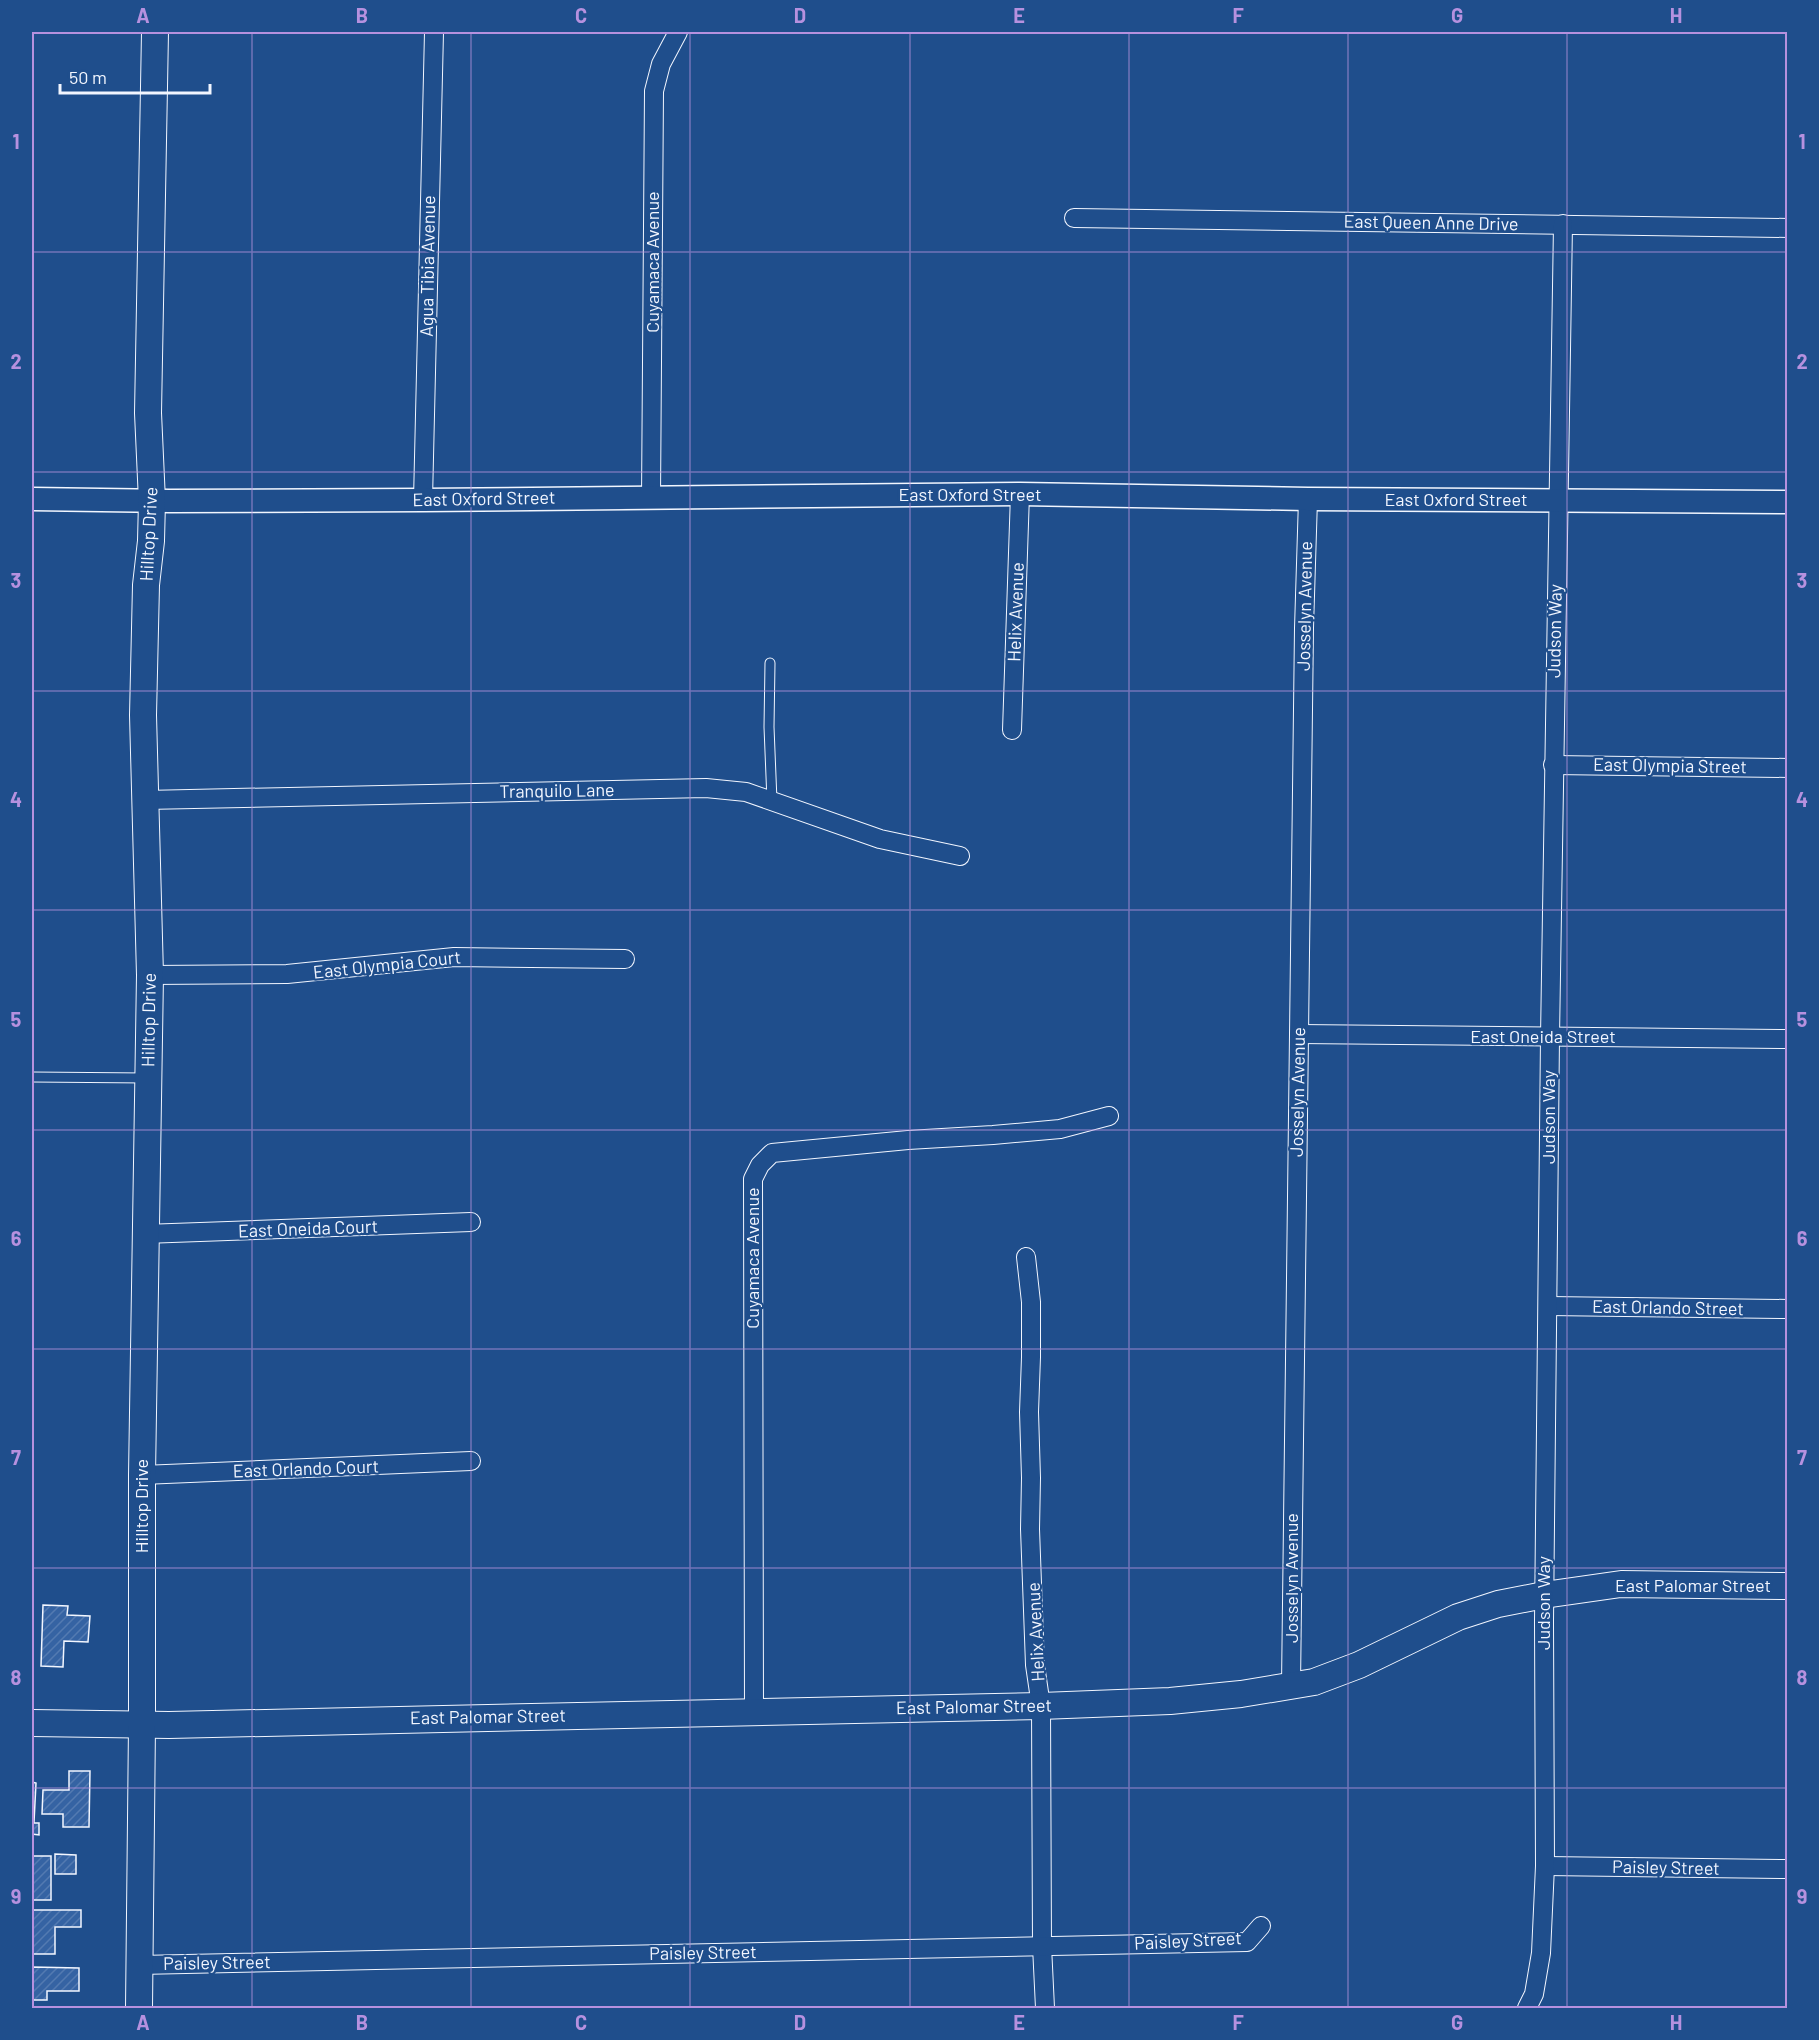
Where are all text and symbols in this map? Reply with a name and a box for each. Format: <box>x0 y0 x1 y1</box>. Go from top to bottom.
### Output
text: A <box>136 3 150 27</box>
text: B <box>356 3 368 27</box>
text: C <box>575 3 587 27</box>
text: D <box>794 3 806 27</box>
text: E <box>1013 3 1025 27</box>
text: F <box>1232 3 1244 27</box>
text: G <box>1451 3 1463 27</box>
text: H <box>1670 3 1682 27</box>
scale bar <box>60 57 210 95</box>
text: 50 m <box>69 66 107 88</box>
text: 1 <box>12 129 20 153</box>
text: 1 <box>1798 129 1806 153</box>
street label: Cuyamaca Avenue <box>641 191 663 333</box>
street label: Agua Tibia Avenue <box>415 195 439 337</box>
street label: East Queen Anne Drive <box>1343 209 1519 235</box>
text: 2 <box>10 349 22 373</box>
text: 2 <box>1796 349 1808 373</box>
street label: East Oxford Street <box>898 483 1042 505</box>
street label: Hilltop Drive <box>135 486 161 582</box>
street label: East Oxford Street <box>412 486 556 510</box>
street label: East Oxford Street <box>1384 488 1528 510</box>
street label: Josselyn Avenue <box>1292 541 1316 671</box>
street label: Helix Avenue <box>1002 562 1028 662</box>
text: 3 <box>11 568 21 592</box>
text: 3 <box>1797 568 1807 592</box>
street label: Judson Way <box>1542 584 1566 678</box>
street label: East Olympia Street <box>1593 753 1747 777</box>
street label: Tranquilo Lane <box>499 778 615 802</box>
text: 4 <box>10 787 22 811</box>
text: 4 <box>1796 787 1808 811</box>
street label: East Olympia Court <box>312 945 462 983</box>
street label: Hilltop Drive <box>136 973 160 1067</box>
text: 5 <box>11 1007 22 1031</box>
text: 5 <box>1797 1007 1808 1031</box>
street label: East Oneida Street <box>1470 1025 1616 1047</box>
street label: Josselyn Avenue <box>1285 1027 1309 1157</box>
street label: Judson Way <box>1537 1070 1559 1164</box>
street label: Cuyamaca Avenue <box>741 1187 763 1329</box>
street label: East Oneida Court <box>238 1215 378 1241</box>
text: 6 <box>11 1226 22 1250</box>
text: 6 <box>1797 1226 1808 1250</box>
street label: East Orlando Street <box>1592 1295 1744 1319</box>
text: 7 <box>11 1445 21 1469</box>
text: 7 <box>1797 1445 1807 1469</box>
street label: East Orlando Court <box>232 1454 380 1482</box>
street label: Hilltop Drive <box>130 1459 152 1553</box>
street label: Josselyn Avenue <box>1280 1513 1302 1643</box>
street label: Judson Way <box>1532 1556 1554 1650</box>
street label: East Palomar Street <box>1615 1574 1771 1596</box>
street label: Helix Avenue <box>1021 1582 1049 1682</box>
text: 8 <box>11 1665 22 1689</box>
text: 8 <box>1797 1665 1808 1689</box>
street label: East Palomar Street <box>896 1694 1052 1718</box>
street label: East Palomar Street <box>410 1704 566 1728</box>
street label: Paisley Street <box>1612 1855 1720 1879</box>
text: 9 <box>11 1884 21 1908</box>
text: 9 <box>1797 1884 1807 1908</box>
street label: Paisley Street <box>1134 1926 1242 1954</box>
street label: Paisley Street <box>649 1940 757 1964</box>
street label: Paisley Street <box>163 1950 271 1974</box>
text: A <box>136 2010 150 2034</box>
text: B <box>356 2010 368 2034</box>
text: C <box>575 2010 587 2034</box>
text: D <box>794 2010 806 2034</box>
text: E <box>1013 2010 1025 2034</box>
text: F <box>1232 2010 1244 2034</box>
text: G <box>1451 2010 1463 2034</box>
text: H <box>1670 2010 1682 2034</box>

